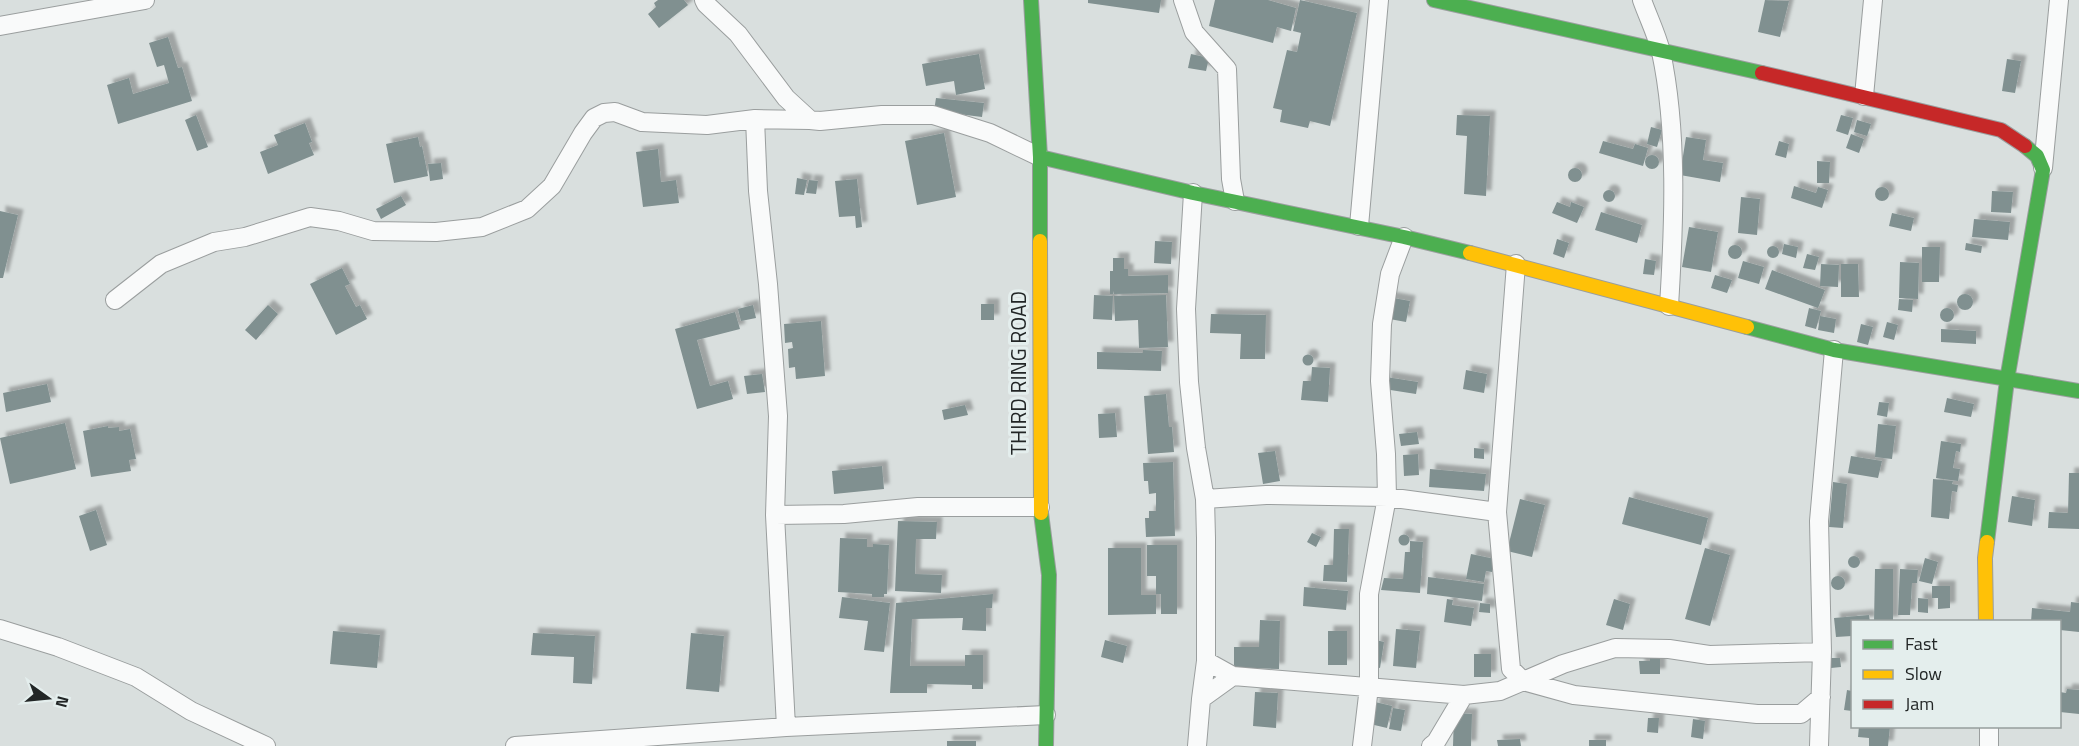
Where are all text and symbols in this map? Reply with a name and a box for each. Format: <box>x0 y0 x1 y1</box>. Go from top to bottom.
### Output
street label: THIRD RING ROAD <box>1002 291 1034 455</box>
legend <box>1851 620 2061 728</box>
text: Fast <box>1905 630 1938 657</box>
text: Slow <box>1905 660 1942 687</box>
north arrow <box>18 668 78 728</box>
text: Jam <box>1905 690 1934 717</box>
text: N <box>49 693 76 710</box>

